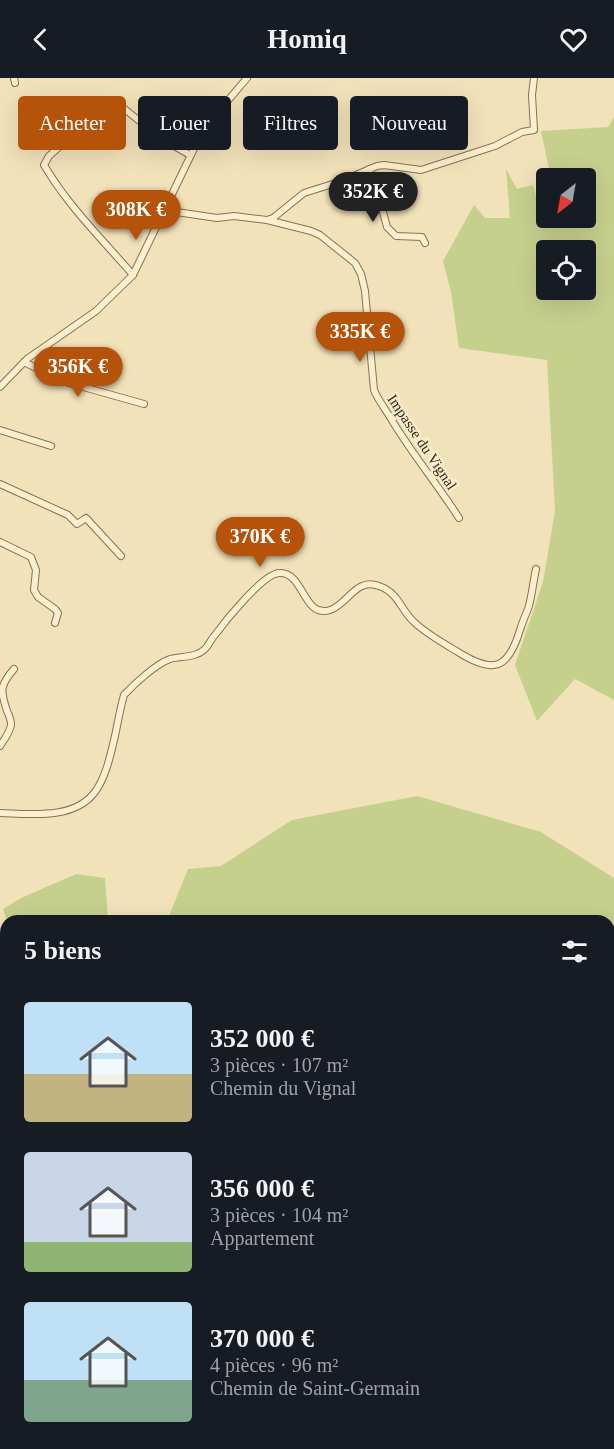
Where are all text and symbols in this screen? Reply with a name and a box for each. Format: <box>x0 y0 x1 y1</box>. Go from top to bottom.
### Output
icon: back <box>24 23 57 56</box>
icon: heart <box>557 23 590 56</box>
text: Homiq <box>267 24 347 54</box>
chip: Acheter <box>18 96 126 150</box>
chip: Louer <box>138 96 231 150</box>
chip: Filtres <box>243 96 338 150</box>
chip: Nouveau <box>350 96 468 150</box>
north arrow <box>536 168 596 228</box>
map controls <box>536 168 596 300</box>
pin: 352K € <box>324 172 422 223</box>
text: 352K € <box>343 180 403 202</box>
pin: 308K € <box>87 190 185 241</box>
text: 308K € <box>106 198 166 220</box>
button: locate <box>536 240 596 300</box>
pin: 335K € <box>311 312 409 363</box>
text: 335K € <box>330 320 390 342</box>
pin: 356K € <box>29 347 127 398</box>
text: 356K € <box>48 355 108 377</box>
street label: Impasse du Vignal <box>384 391 460 493</box>
pin: 370K € <box>211 517 309 568</box>
text: 370K € <box>230 525 290 547</box>
icon: filters <box>558 935 591 968</box>
text: 5 biens <box>24 936 101 965</box>
text: 352 000 € <box>210 1024 314 1053</box>
icon: home <box>72 1026 144 1098</box>
text: 3 pièces · 107 m² <box>210 1054 348 1076</box>
text: Chemin du Vignal <box>210 1077 356 1099</box>
text: 356 000 € <box>210 1174 314 1203</box>
icon: home <box>72 1176 144 1248</box>
text: 3 pièces · 104 m² <box>210 1204 348 1226</box>
text: Appartement <box>210 1227 314 1249</box>
text: 370 000 € <box>210 1324 314 1353</box>
icon: home <box>72 1326 144 1398</box>
text: 4 pièces · 96 m² <box>210 1354 338 1376</box>
text: Chemin de Saint-Germain <box>210 1377 420 1399</box>

